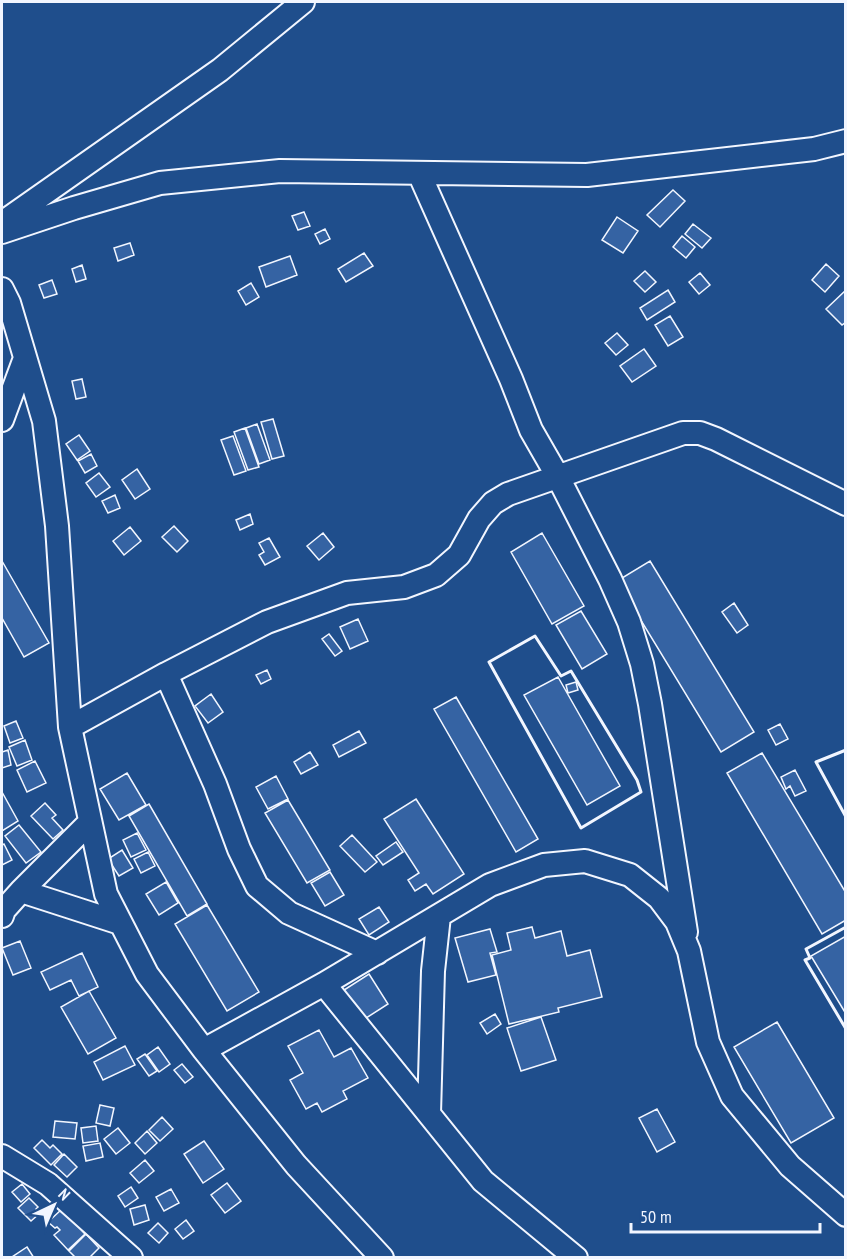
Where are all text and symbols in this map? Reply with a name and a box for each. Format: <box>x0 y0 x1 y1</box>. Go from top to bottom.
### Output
north arrow <box>24 1175 84 1235</box>
text: N <box>54 1184 74 1204</box>
scale bar <box>631 1196 820 1234</box>
text: 50 m <box>640 1205 672 1228</box>

